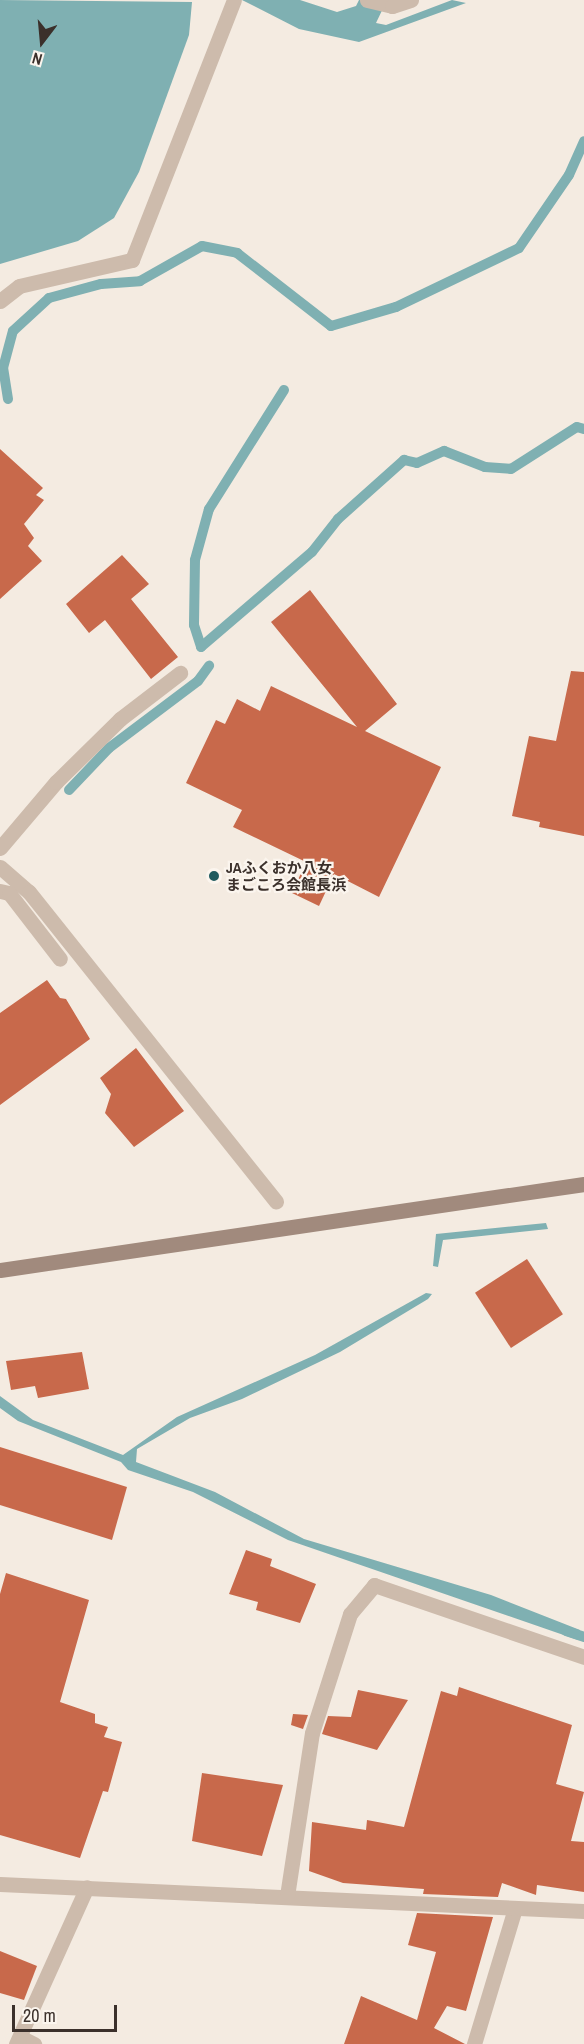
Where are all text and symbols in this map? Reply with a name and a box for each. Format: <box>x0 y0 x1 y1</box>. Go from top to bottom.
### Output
north arrow <box>12 12 72 72</box>
text: N <box>29 47 45 71</box>
place label: JAふくおか八女 まごころ会館長浜 <box>226 858 346 893</box>
marker: JAふくおか八女 まごころ会館長浜 <box>207 869 221 883</box>
scale bar <box>15 1993 120 2031</box>
text: 20 m <box>23 2003 56 2028</box>

